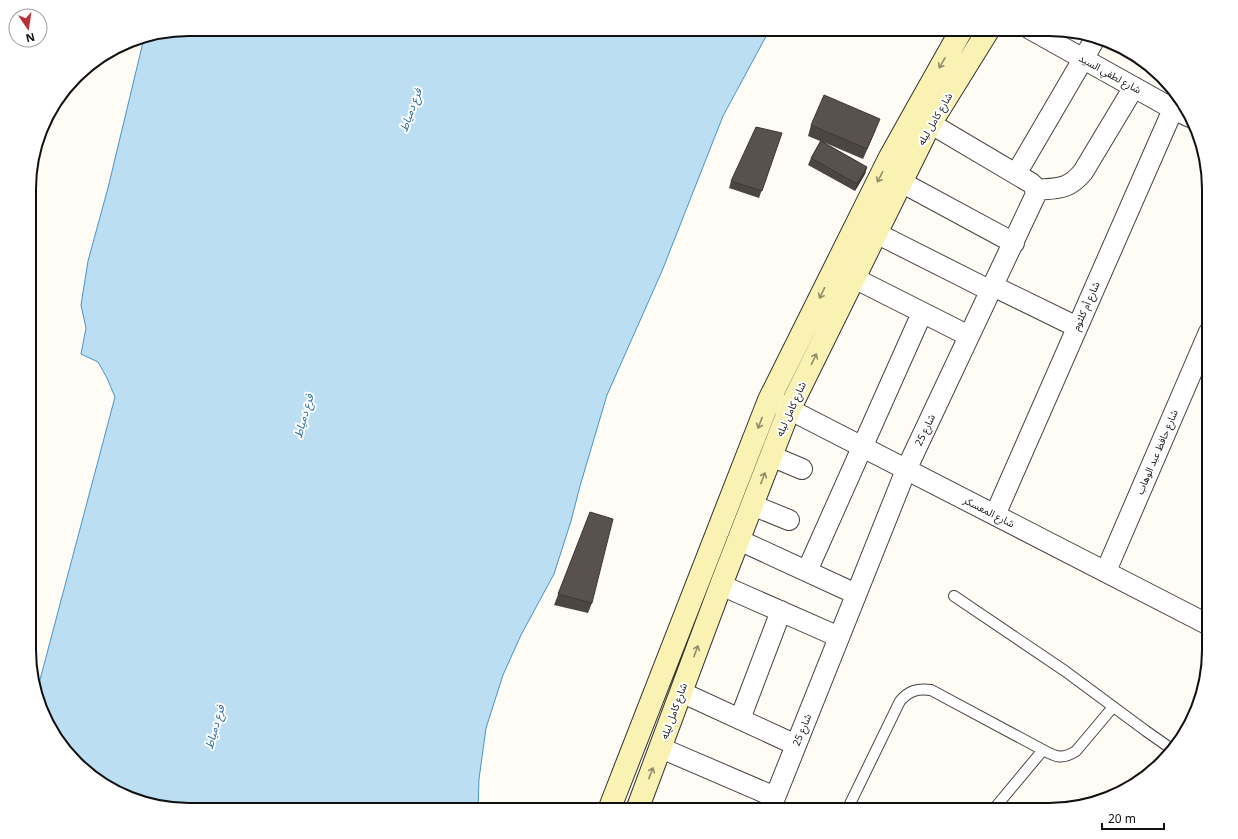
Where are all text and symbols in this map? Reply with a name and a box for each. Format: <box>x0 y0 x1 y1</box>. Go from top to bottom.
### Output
north arrow <box>8 8 48 48</box>
text: N <box>23 25 37 49</box>
street label: شارع لطفي السيد <box>1075 48 1146 100</box>
one-way arrow <box>938 57 946 69</box>
water label: فرع دمياط <box>393 84 430 135</box>
street label: شارع كامل ليله <box>911 88 959 150</box>
one-way arrow <box>876 171 883 183</box>
street label: شارع أم كلثوم <box>1066 278 1106 334</box>
one-way arrow <box>818 287 825 299</box>
one-way arrow <box>811 353 818 365</box>
street label: شارع كامل ليله <box>770 378 813 440</box>
water label: فرع دمياط <box>287 390 322 441</box>
street label: شارع حافظ عبد الوهاب <box>1130 406 1184 498</box>
street label: شارع 25 <box>908 410 942 450</box>
one-way arrow <box>756 417 764 429</box>
one-way arrow <box>759 472 767 484</box>
street label: شارع المعسكر <box>959 490 1019 534</box>
one-way arrow <box>693 646 701 658</box>
street label: شارع كامل ليله <box>654 680 694 742</box>
water label: فرع دمياط <box>198 701 233 752</box>
street label: شارع 25 <box>786 710 818 749</box>
one-way arrow <box>648 768 656 780</box>
scale bar <box>1102 805 1164 831</box>
text: 20 m <box>1108 807 1136 832</box>

